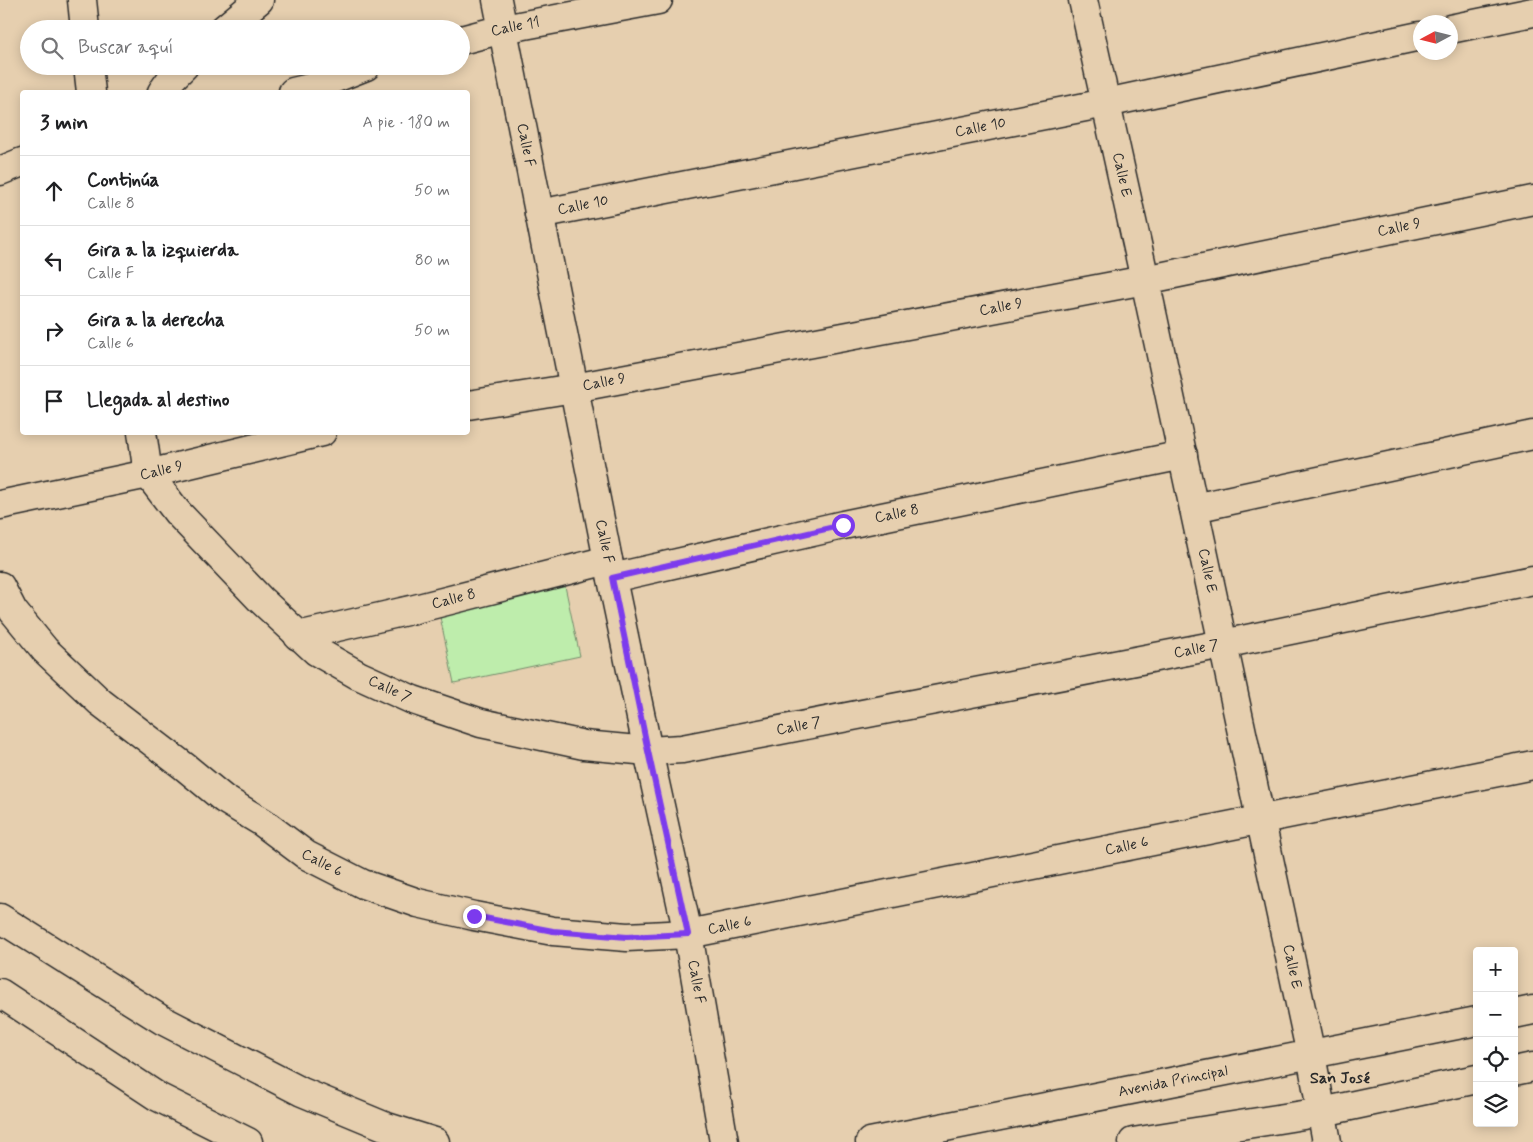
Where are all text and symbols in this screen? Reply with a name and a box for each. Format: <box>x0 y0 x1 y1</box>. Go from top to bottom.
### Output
street label: Calle 11 <box>489 12 542 42</box>
north arrow <box>1413 15 1458 60</box>
search box <box>20 20 470 75</box>
icon: search <box>38 34 66 62</box>
text: Buscar aquí <box>78 35 173 60</box>
text: 3 min <box>40 109 88 137</box>
text: A pie · 180 m <box>363 112 450 133</box>
street label: Calle 10 <box>953 113 1008 142</box>
street label: Calle F <box>512 121 540 169</box>
street label: Calle E <box>1107 151 1136 199</box>
text: Continúa <box>87 168 159 193</box>
icon: ahead <box>40 177 68 205</box>
text: 50 m <box>414 180 450 201</box>
street label: Calle 10 <box>556 191 610 220</box>
text: Calle 8 <box>87 193 135 214</box>
street label: Calle 9 <box>1376 213 1423 242</box>
text: Gira a la izquierda <box>87 238 238 263</box>
icon: left <box>40 247 68 275</box>
text: 80 m <box>415 250 450 271</box>
text: Calle F <box>87 263 134 284</box>
street label: Calle 9 <box>978 293 1024 321</box>
text: Gira a la derecha <box>87 308 225 333</box>
icon: right <box>40 317 68 345</box>
text: 50 m <box>414 320 450 341</box>
text: Calle 6 <box>87 333 134 354</box>
street label: Calle 9 <box>581 368 627 396</box>
icon: arrive <box>40 387 68 415</box>
text: Llegada al destino <box>87 388 229 413</box>
street label: Calle 9 <box>138 456 185 485</box>
street label: Calle 8 <box>873 500 921 528</box>
route start <box>832 514 855 537</box>
street label: Calle F <box>590 518 618 565</box>
street label: Calle E <box>1193 547 1222 595</box>
street label: Calle 8 <box>430 584 478 614</box>
street label: Calle 7 <box>1172 635 1220 663</box>
street label: Calle 7 <box>365 671 414 708</box>
street label: Calle 7 <box>774 712 823 740</box>
street label: Calle 6 <box>1103 832 1151 860</box>
street label: Calle 6 <box>298 844 346 882</box>
route end <box>463 905 486 928</box>
street label: Calle 6 <box>706 911 753 940</box>
street label: Calle E <box>1278 943 1307 991</box>
map controls <box>1473 947 1518 1127</box>
button: + <box>1473 947 1518 992</box>
street label: Calle F <box>683 958 710 1005</box>
button: − <box>1473 992 1518 1037</box>
button: locate <box>1473 1037 1518 1082</box>
street label: Avenida Principal <box>1116 1061 1230 1102</box>
district label: San José <box>1310 1068 1371 1089</box>
button: layers <box>1473 1082 1518 1127</box>

